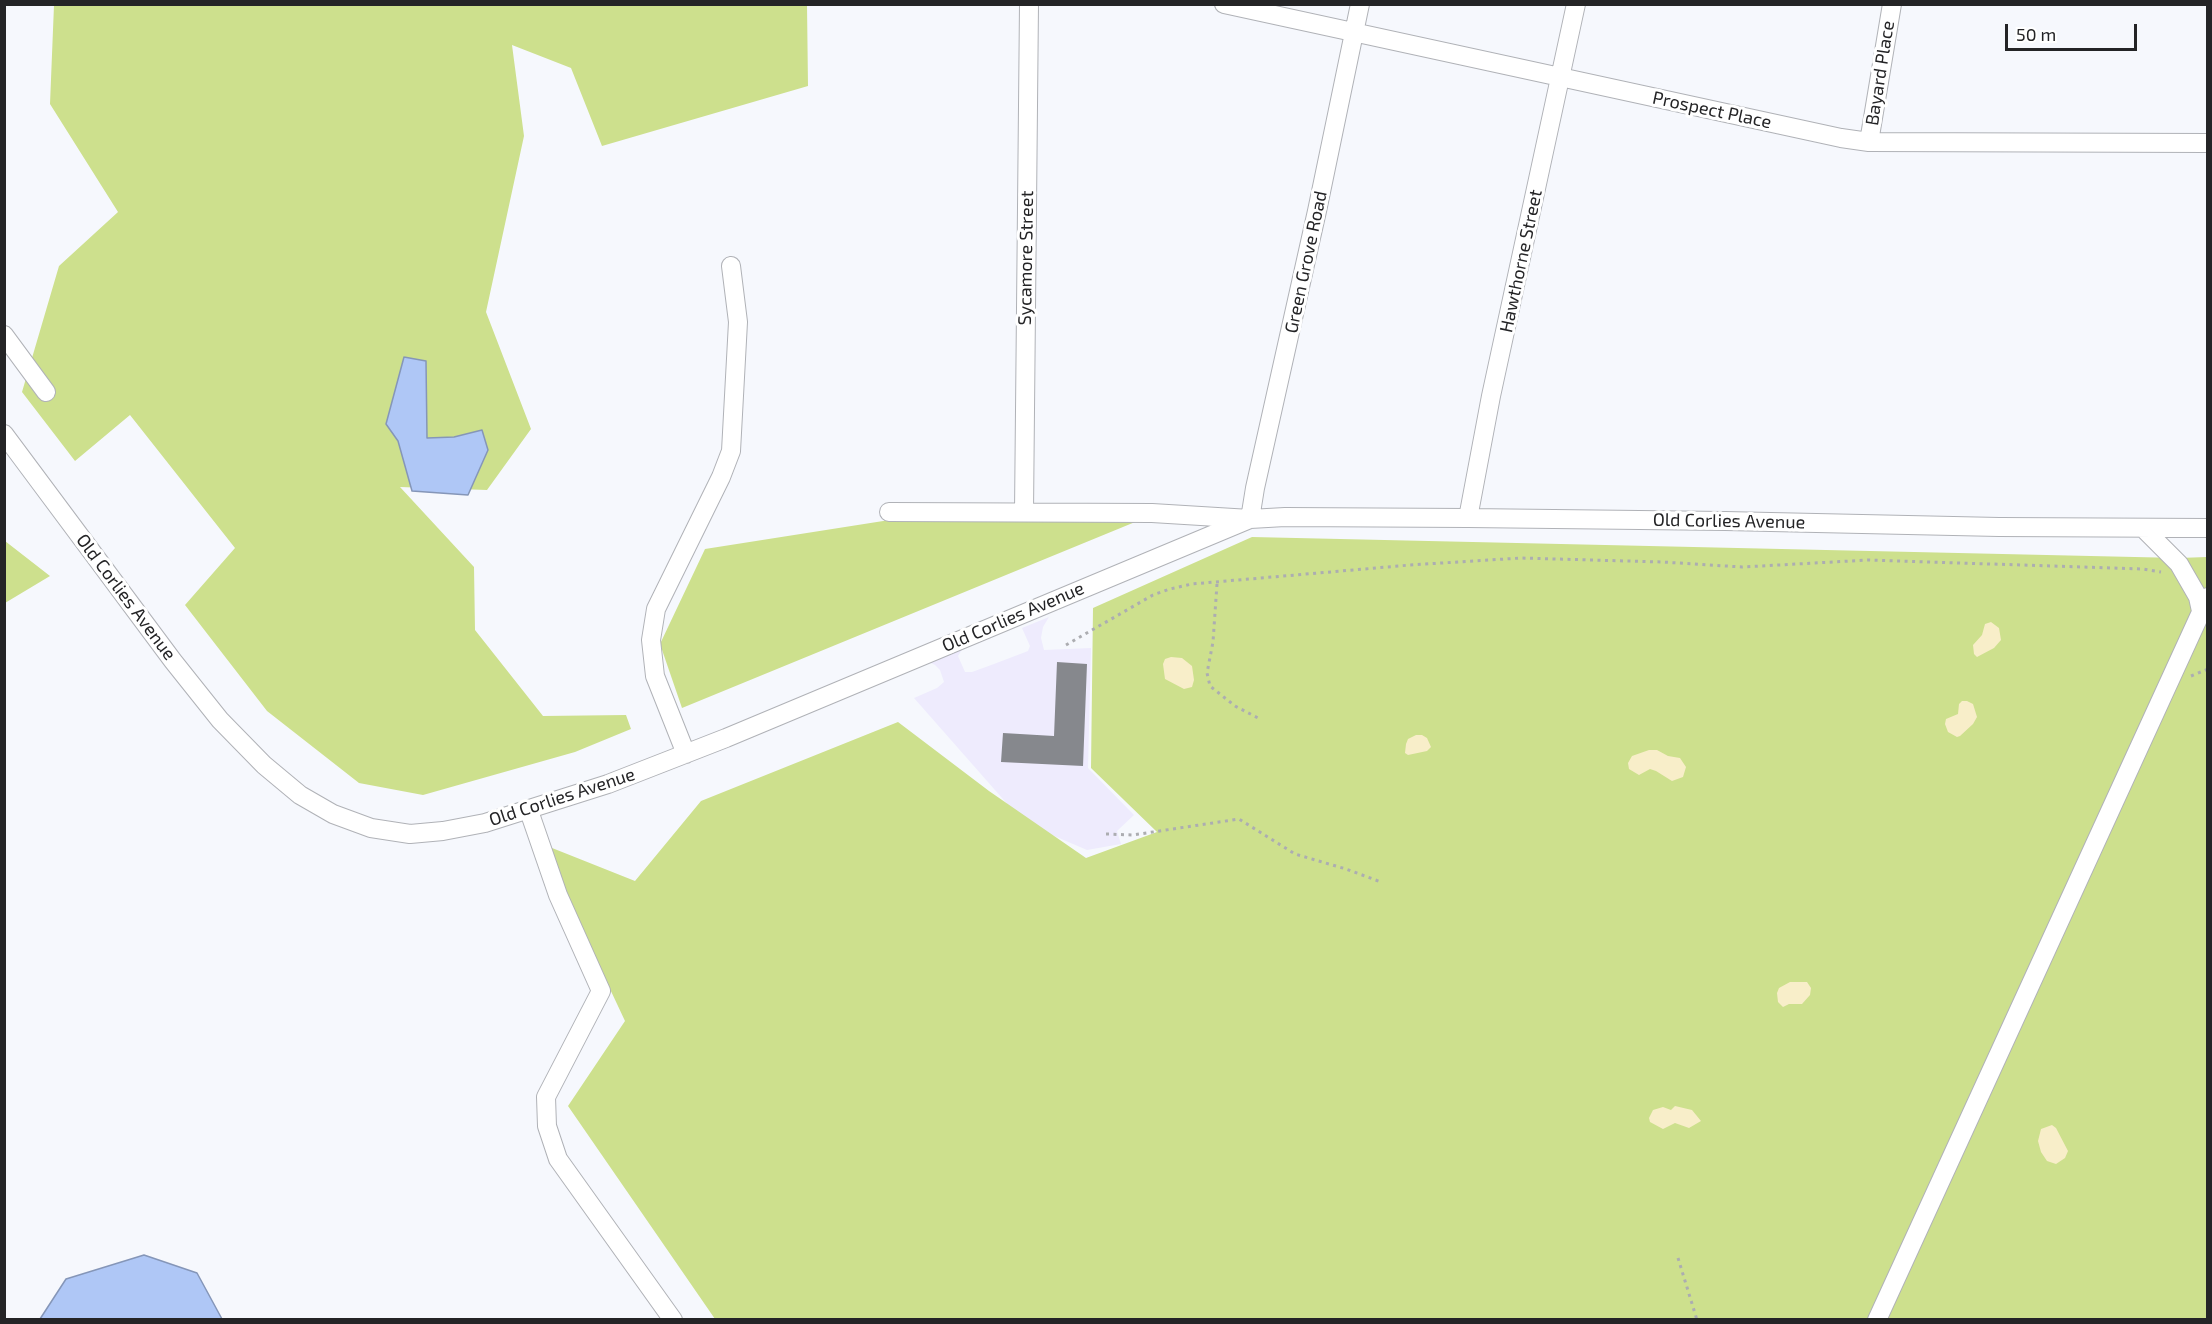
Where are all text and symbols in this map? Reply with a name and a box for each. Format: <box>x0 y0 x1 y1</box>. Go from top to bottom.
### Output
scale bar <box>2008 12 2140 50</box>
street label: Bayard Place <box>1861 19 1899 127</box>
text: 50 m <box>2016 23 2056 45</box>
street label: Prospect Place <box>1651 87 1773 133</box>
street label: Hawthorne Street <box>1495 188 1547 334</box>
street label: Green Grove Road <box>1280 189 1332 335</box>
street label: Sycamore Street <box>1014 190 1038 326</box>
street label: Old Corlies Avenue <box>1653 509 1805 533</box>
street label: Old Corlies Avenue <box>72 530 180 664</box>
street label: Old Corlies Avenue <box>939 577 1087 657</box>
street label: Old Corlies Avenue <box>486 763 638 831</box>

